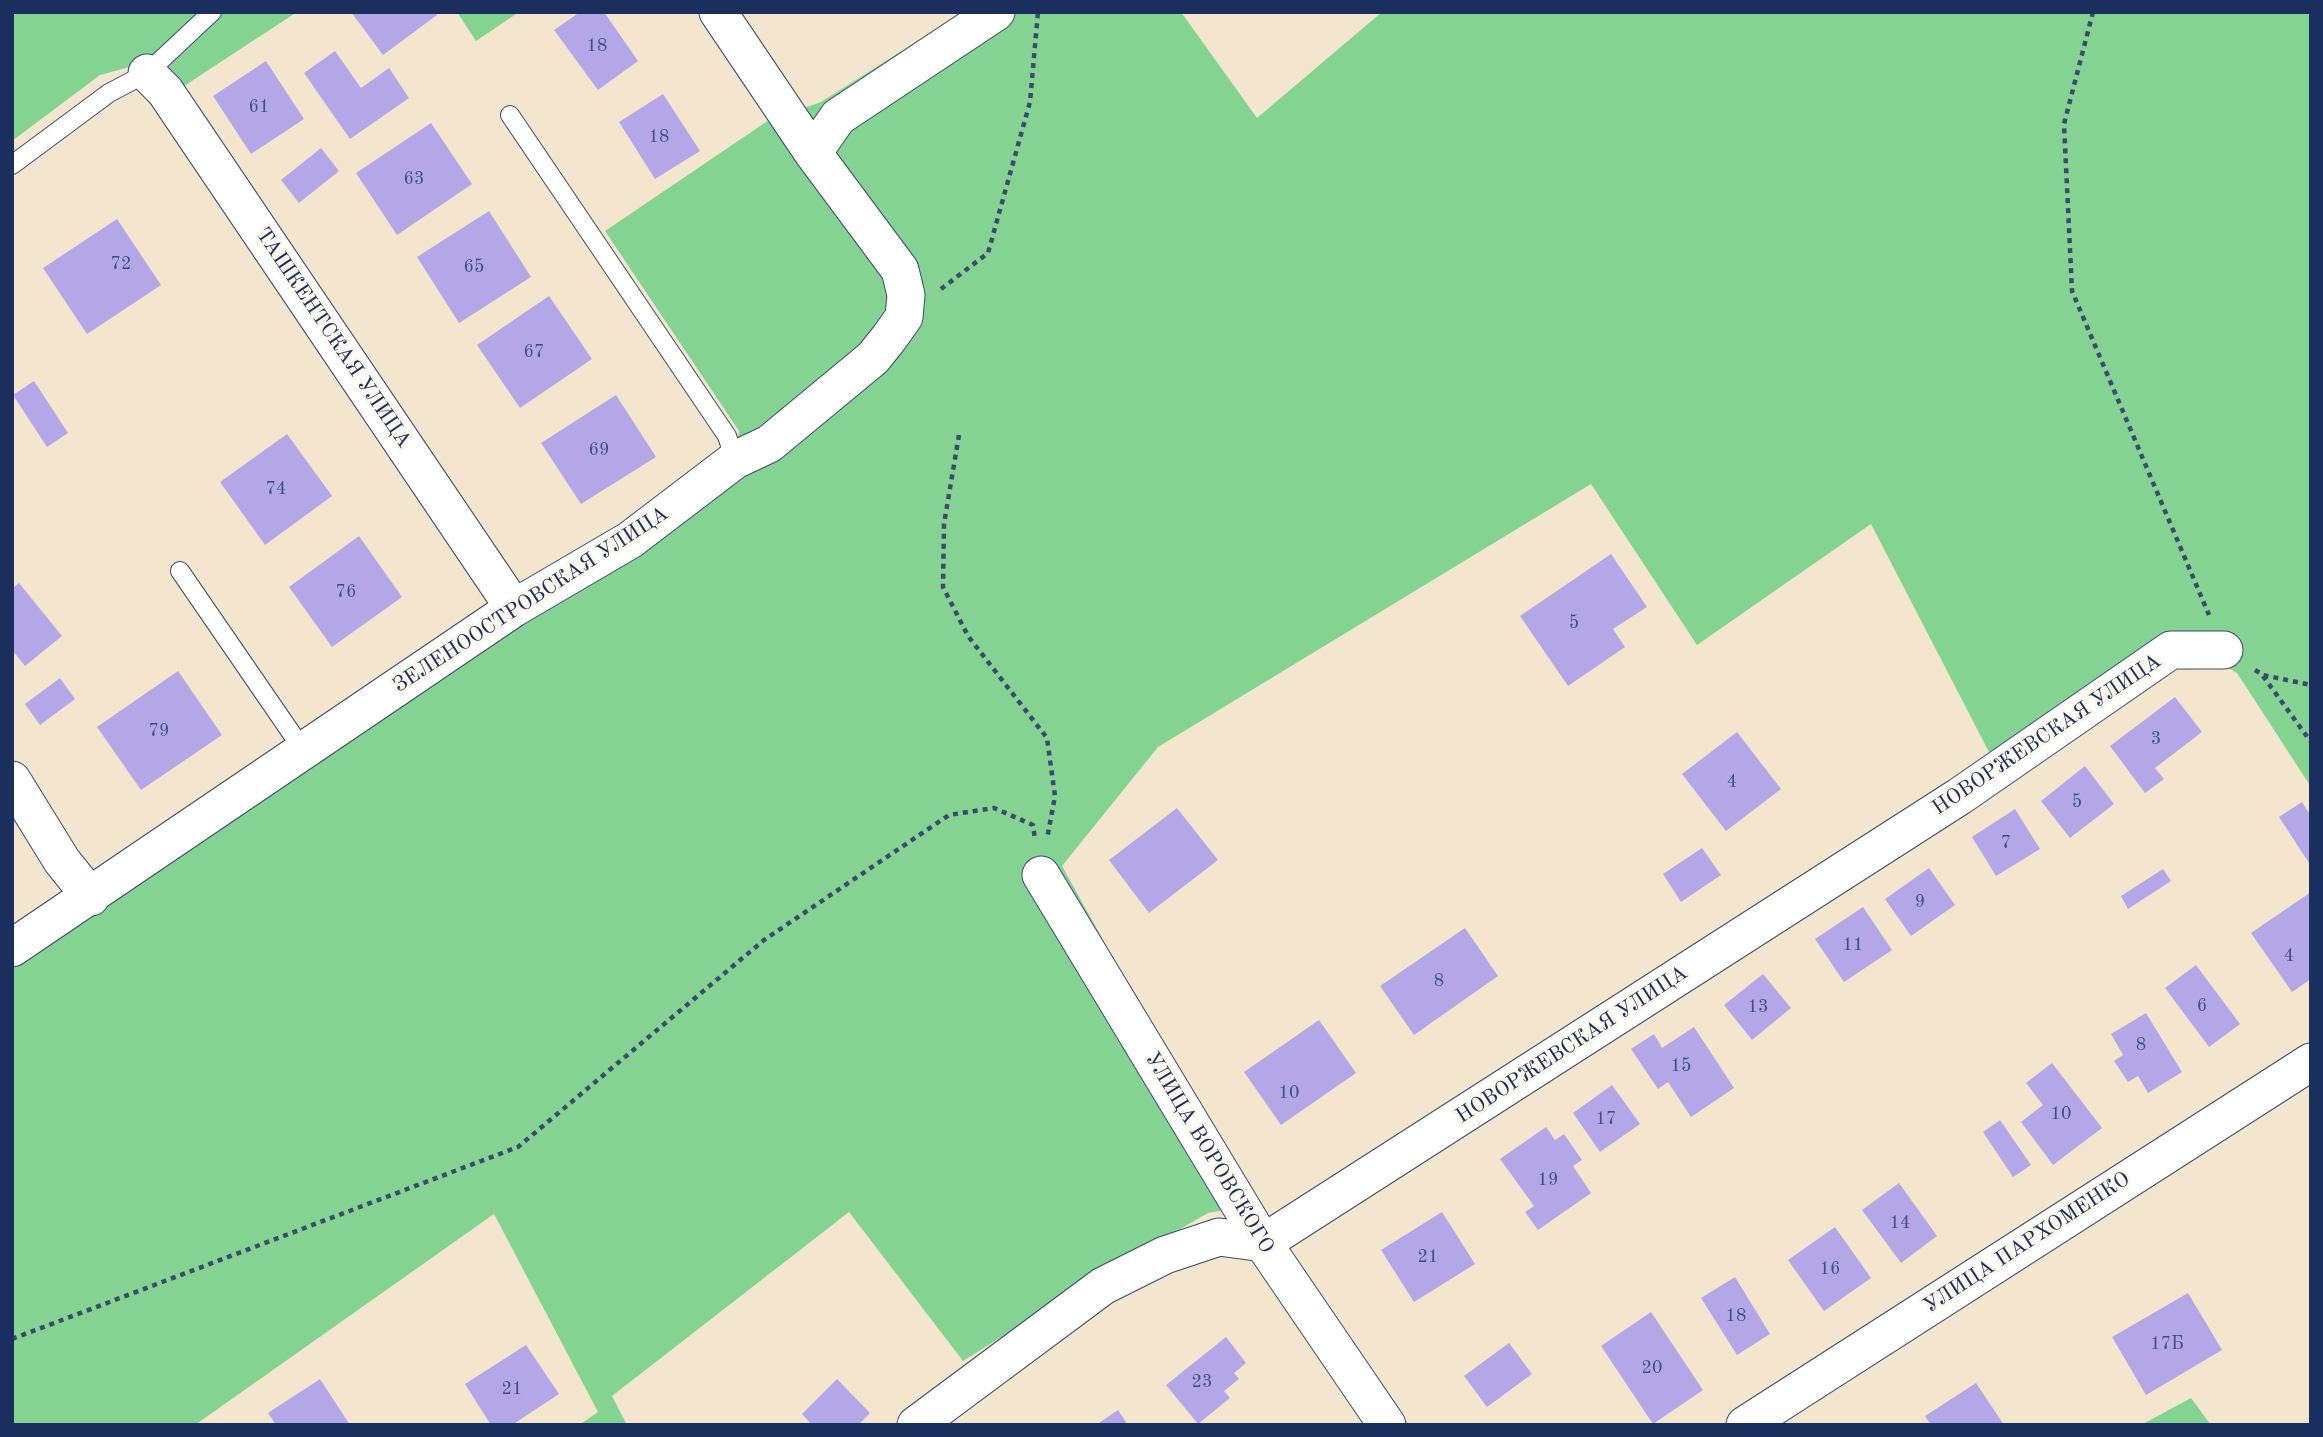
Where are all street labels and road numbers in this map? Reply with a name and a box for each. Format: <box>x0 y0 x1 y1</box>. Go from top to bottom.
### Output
street label: ТАШКЕНТСКАЯ УЛИЦА <box>250 223 416 453</box>
street label: ЗЕЛЕНООСТРОВСКАЯ УЛИЦА <box>389 501 673 699</box>
street label: НОВОРЖЕВСКАЯ УЛИЦА <box>1928 649 2166 821</box>
street label: НОВОРЖЕВСКАЯ УЛИЦА <box>1451 961 1693 1129</box>
street label: УЛИЦА ВОРОВСКОГО <box>1139 1048 1279 1258</box>
street label: УЛИЦА ПАРХОМЕНКО <box>1919 1167 2135 1319</box>

